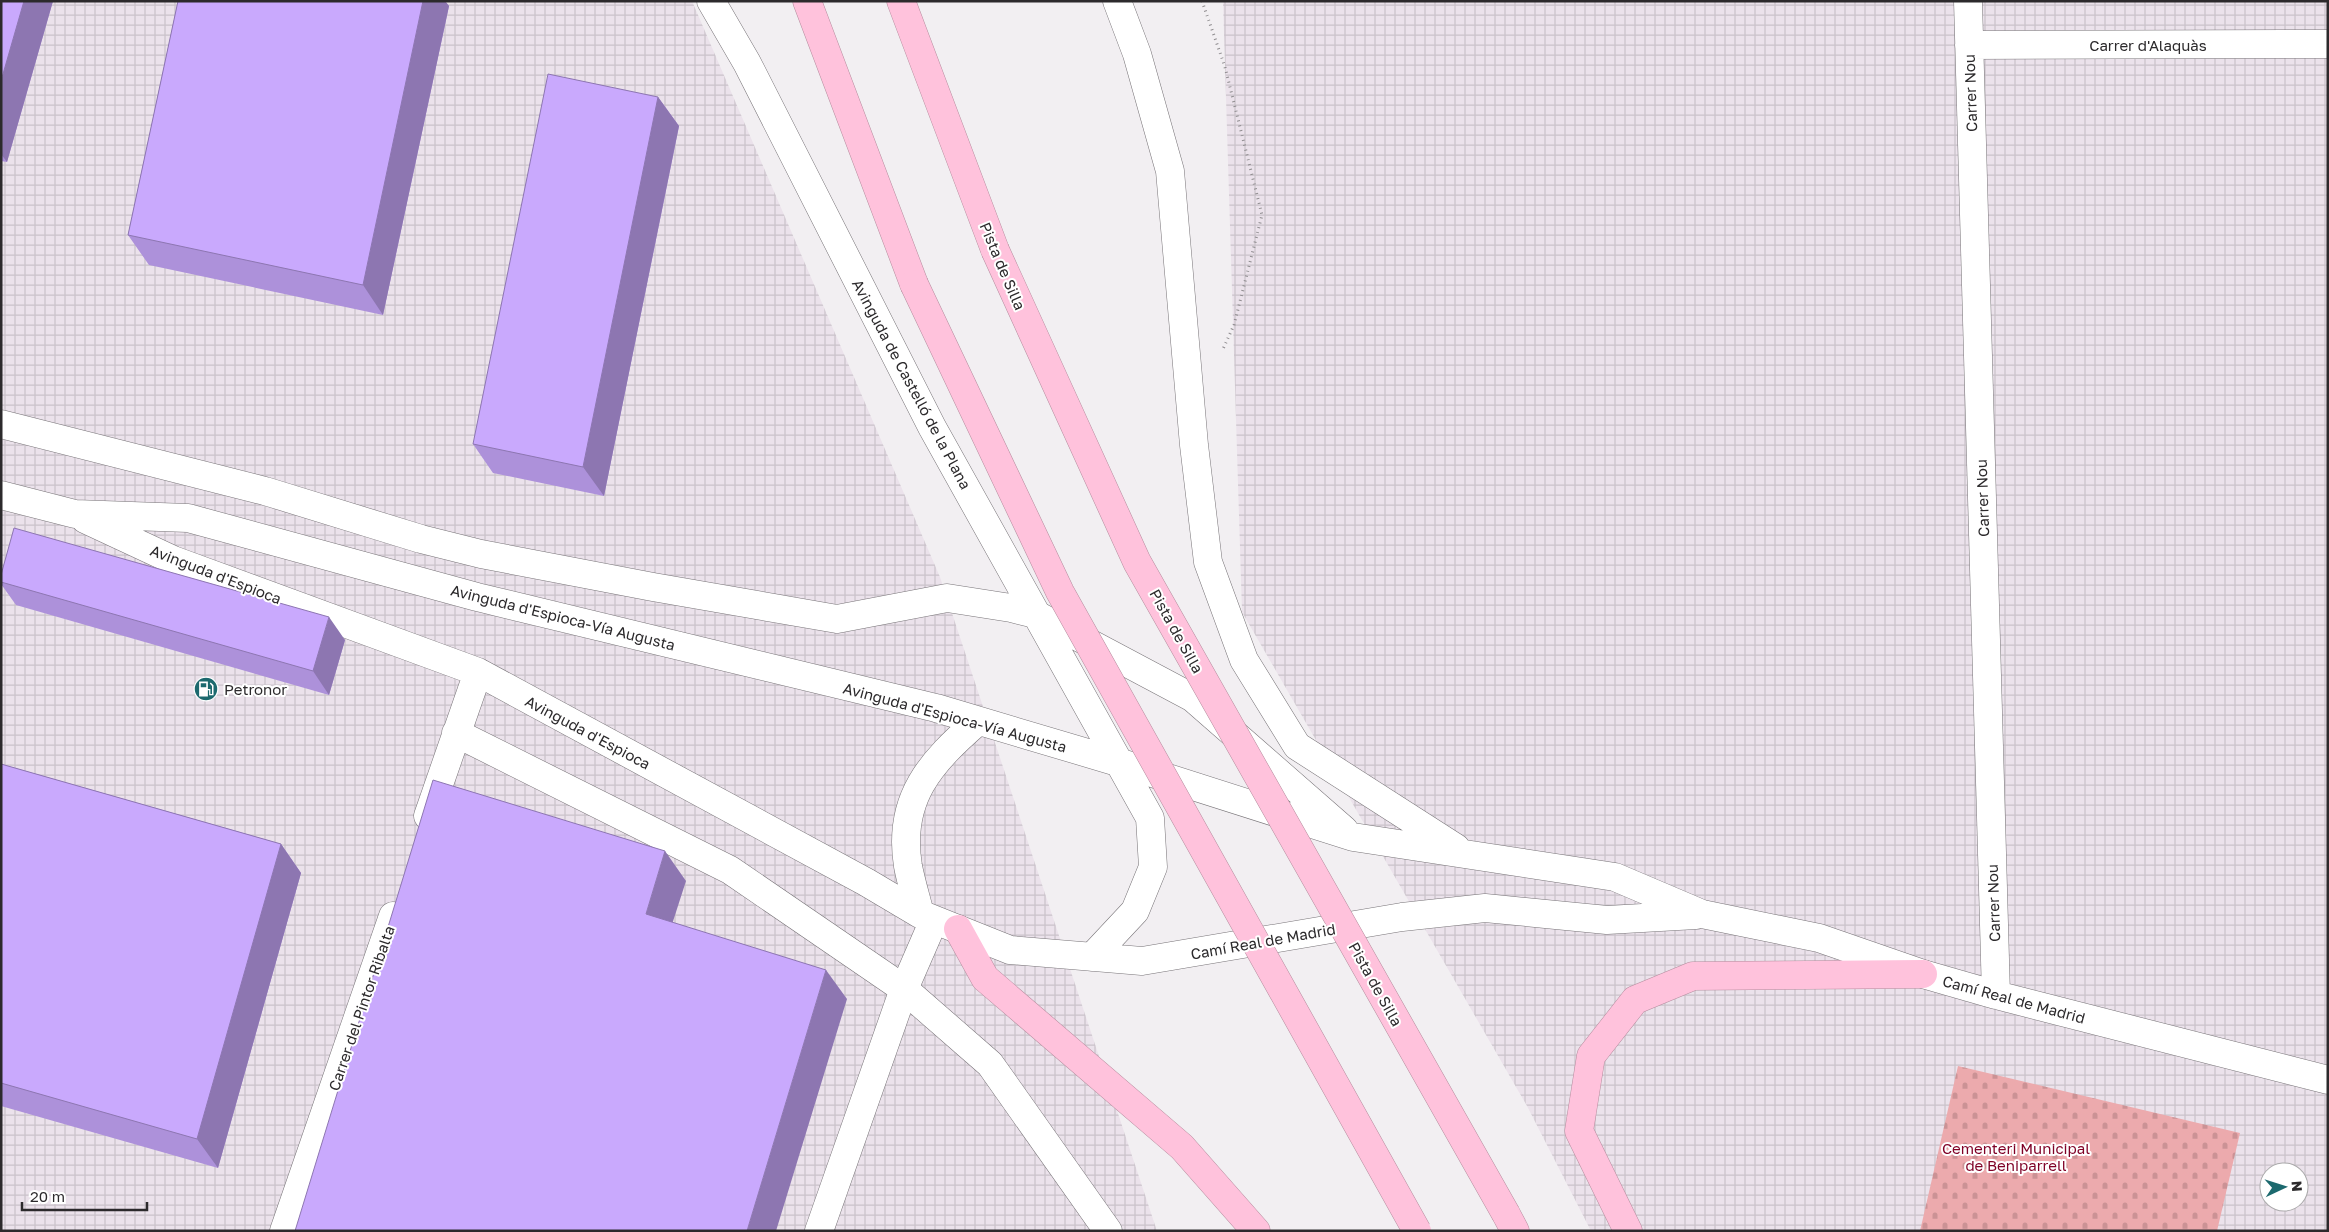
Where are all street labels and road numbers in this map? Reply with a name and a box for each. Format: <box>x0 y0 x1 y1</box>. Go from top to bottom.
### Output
street label: Carrer d'Alaquàs <box>2089 36 2207 54</box>
street label: Carrer Nou <box>1960 54 1980 132</box>
street label: Pista de Silla <box>976 219 1030 313</box>
street label: Avinguda de Castelló de la Plana <box>849 276 975 492</box>
street label: Carrer Nou <box>1972 459 1992 537</box>
street label: Avinguda d'Espioca <box>148 541 284 607</box>
street label: Avinguda d'Espioca-Vía Augusta <box>449 580 677 654</box>
street label: Pista de Silla <box>1146 586 1208 676</box>
street label: Avinguda d'Espioca-Vía Augusta <box>841 678 1069 756</box>
street label: Avinguda d'Espioca <box>522 691 654 773</box>
street label: Carrer Nou <box>1983 864 2003 942</box>
street label: Camí Real de Madrid <box>1189 919 1337 963</box>
street label: Carrer del Pintor Ribalta <box>324 923 398 1093</box>
street label: Pista de Silla <box>1345 939 1407 1029</box>
street label: Camí Real de Madrid <box>1941 971 2087 1027</box>

